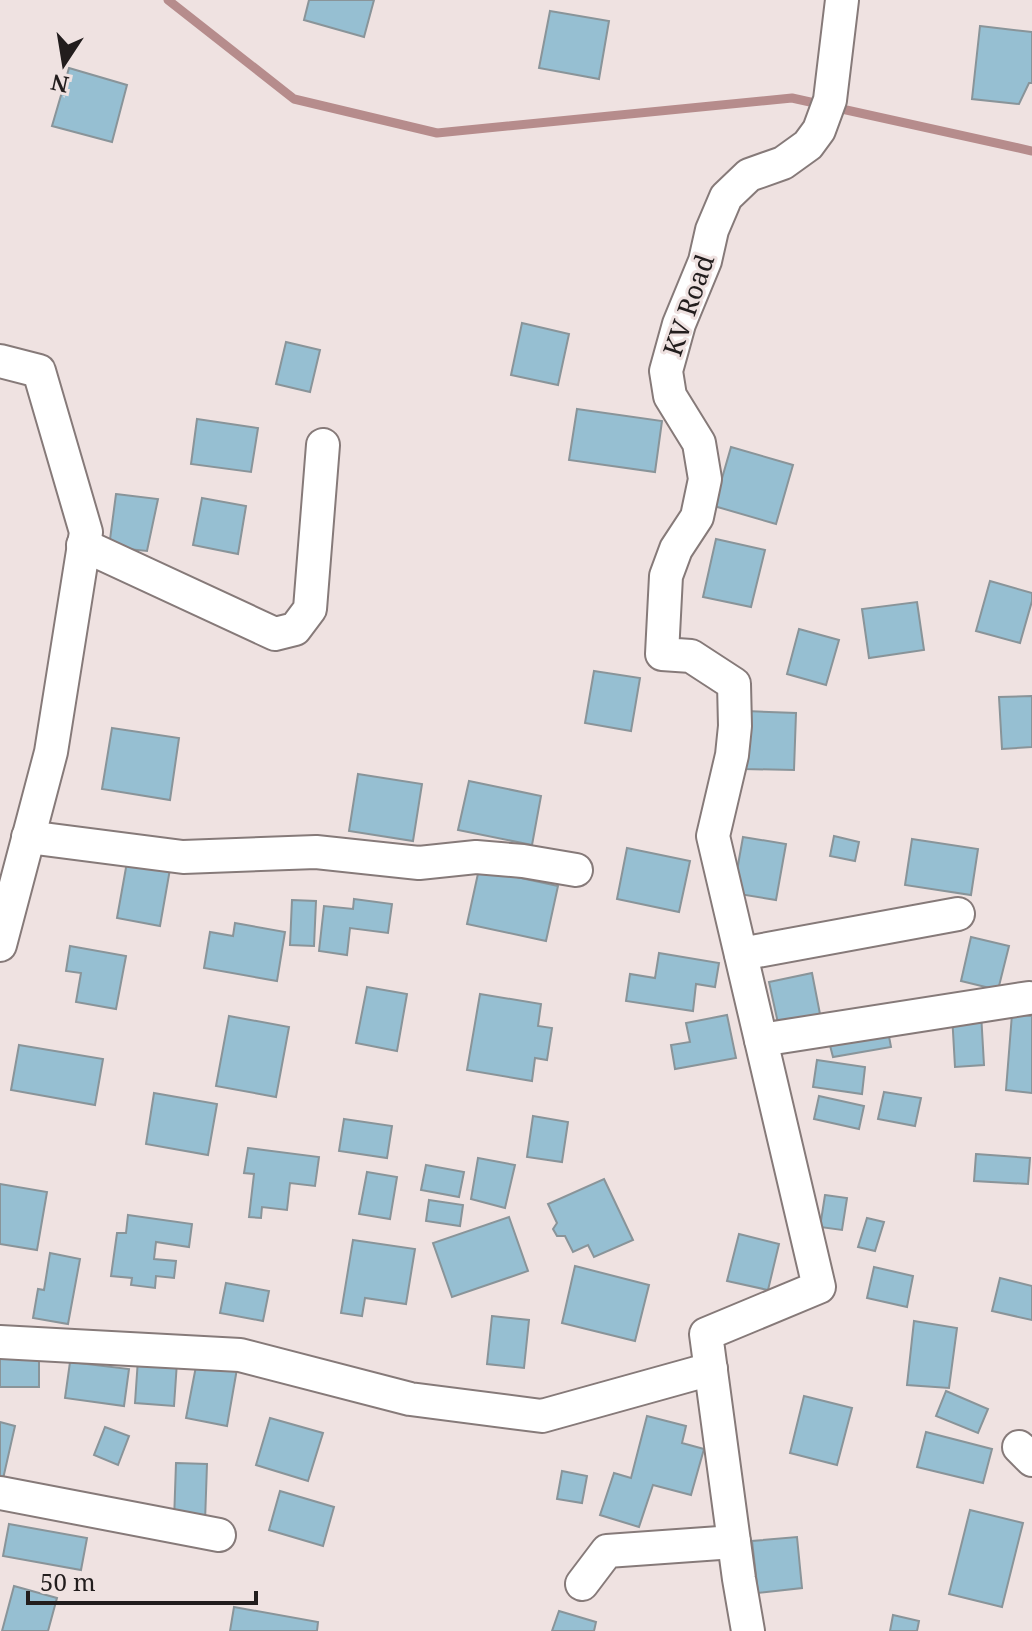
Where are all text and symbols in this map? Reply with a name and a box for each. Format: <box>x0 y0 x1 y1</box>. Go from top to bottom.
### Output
north arrow <box>24 24 104 104</box>
text: N <box>48 68 71 101</box>
street label: KV Road <box>654 249 722 361</box>
scale bar <box>28 1555 256 1605</box>
text: 50 m <box>40 1565 96 1598</box>

